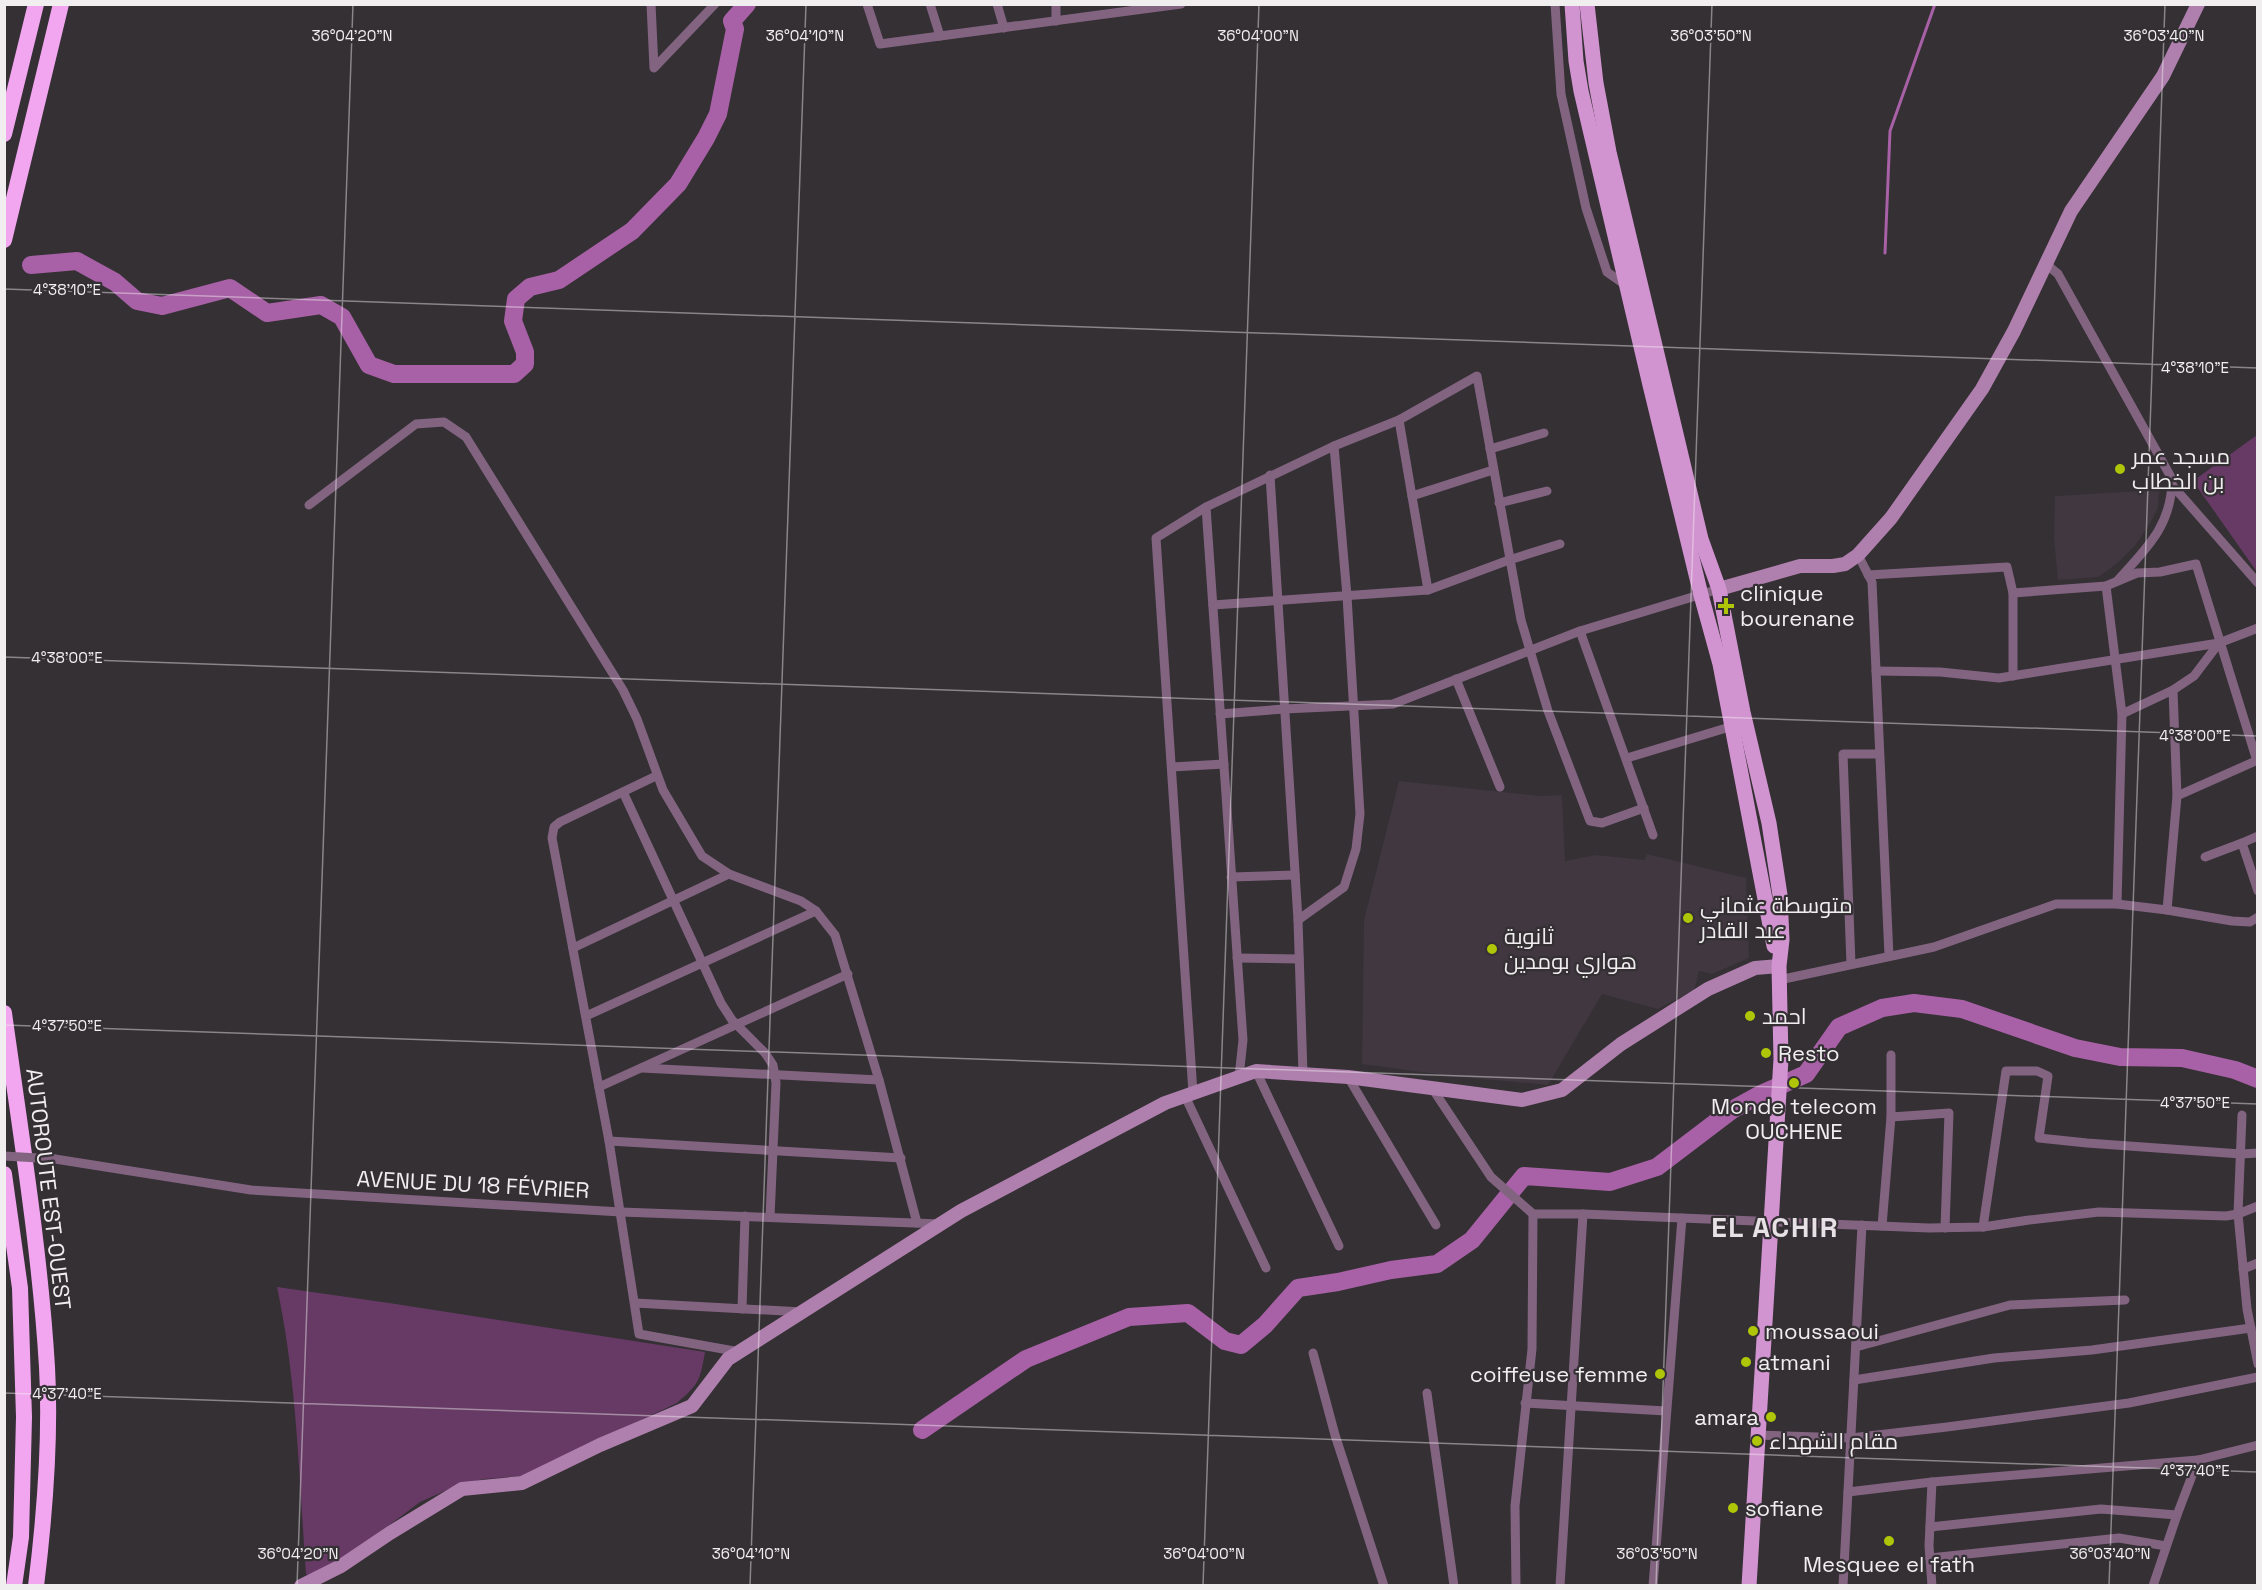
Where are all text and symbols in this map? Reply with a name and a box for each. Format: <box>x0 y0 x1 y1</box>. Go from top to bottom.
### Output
text: 36°04'20"N <box>311 26 393 45</box>
text: 36°04'10"N <box>766 26 844 45</box>
text: 36°04'00"N <box>1217 26 1299 45</box>
text: 36°03'50"N <box>1670 26 1752 45</box>
text: 36°03'40"N <box>2123 26 2205 45</box>
text: 4°38'10"E <box>33 280 101 299</box>
text: 4°38'10"E <box>2161 358 2229 377</box>
place label: مسجد عمر بن الخطاب <box>2130 442 2230 495</box>
marker: مسجد عمر بن الخطاب <box>2113 462 2127 476</box>
place label: clinique bourenane <box>1740 579 1855 632</box>
marker: clinique bourenane <box>1717 597 1735 615</box>
text: 4°38'00"E <box>31 648 103 667</box>
text: 4°38'00"E <box>2159 726 2231 745</box>
place label: متوسطة عثماني عبد القادر <box>1698 891 1853 944</box>
marker: متوسطة عثماني عبد القادر <box>1681 911 1695 925</box>
place label: ثانوية هواري بومدين <box>1504 922 1637 978</box>
marker: ثانوية هواري بومدين <box>1485 942 1499 956</box>
place label: احمد <box>1762 1002 1807 1030</box>
marker: احمد <box>1743 1009 1757 1023</box>
text: 4°37'50"E <box>32 1016 102 1035</box>
place label: Resto <box>1778 1039 1840 1067</box>
marker: Resto <box>1759 1046 1773 1060</box>
street label: AUTOROUTE EST-OUEST <box>20 1067 78 1311</box>
marker: Monde telecom OUCHENE <box>1787 1076 1801 1090</box>
place label: Monde telecom OUCHENE <box>1711 1092 1877 1145</box>
text: 4°37'50"E <box>2160 1093 2230 1112</box>
street label: AVENUE DU 18 FÉVRIER <box>356 1164 590 1204</box>
district label: EL ACHIR <box>1711 1209 1839 1245</box>
place label: moussaoui <box>1765 1317 1879 1345</box>
marker: moussaoui <box>1746 1324 1760 1338</box>
place label: atmani <box>1758 1348 1831 1376</box>
marker: atmani <box>1739 1355 1753 1369</box>
place label: coiffeuse femme <box>1470 1360 1648 1388</box>
marker: coiffeuse femme <box>1653 1367 1667 1381</box>
text: 4°37'40"E <box>32 1384 102 1403</box>
place label: amara <box>1694 1403 1759 1431</box>
marker: amara <box>1764 1410 1778 1424</box>
place label: مقام الشهداء <box>1769 1427 1898 1457</box>
marker: مقام الشهداء <box>1750 1434 1764 1448</box>
text: 4°37'40"E <box>2160 1461 2230 1480</box>
place label: sofiane <box>1745 1494 1824 1522</box>
marker: sofiane <box>1726 1501 1740 1515</box>
marker: Mesquee el fath <box>1882 1534 1896 1548</box>
text: 36°04'20"N <box>257 1544 339 1563</box>
text: 36°04'10"N <box>712 1544 790 1563</box>
text: 36°04'00"N <box>1163 1544 1245 1563</box>
text: 36°03'50"N <box>1616 1544 1698 1563</box>
text: 36°03'40"N <box>2069 1544 2151 1563</box>
place label: Mesquee el fath <box>1803 1550 1975 1578</box>

